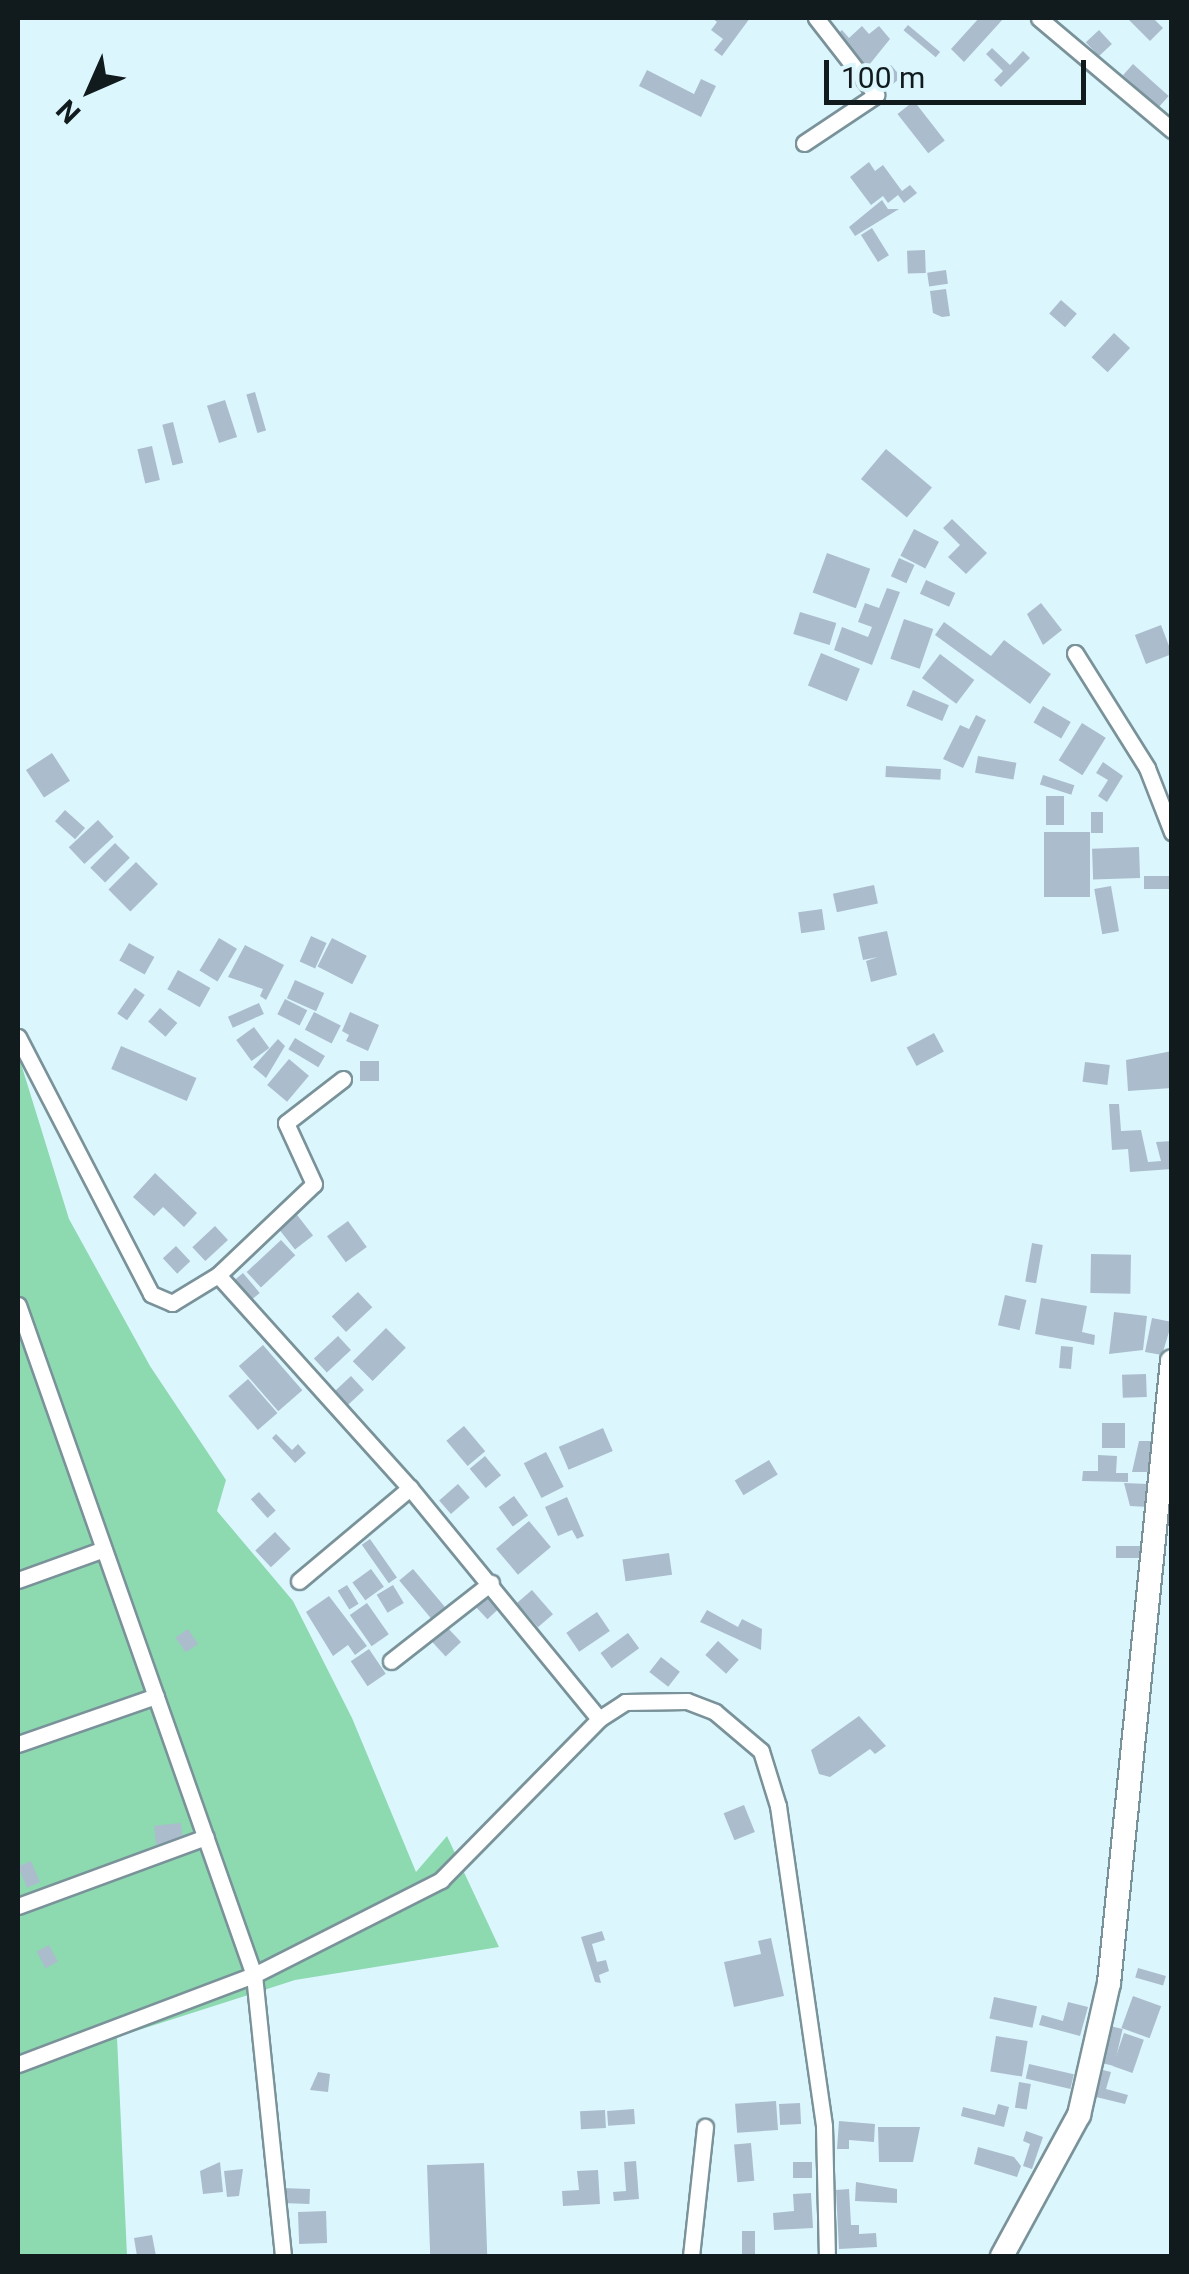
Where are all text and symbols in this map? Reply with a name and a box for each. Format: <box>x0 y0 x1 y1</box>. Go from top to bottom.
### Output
north arrow <box>40 40 140 140</box>
scale bar <box>829 40 1092 102</box>
text: 100 m <box>841 60 925 95</box>
text: N <box>50 93 87 130</box>

